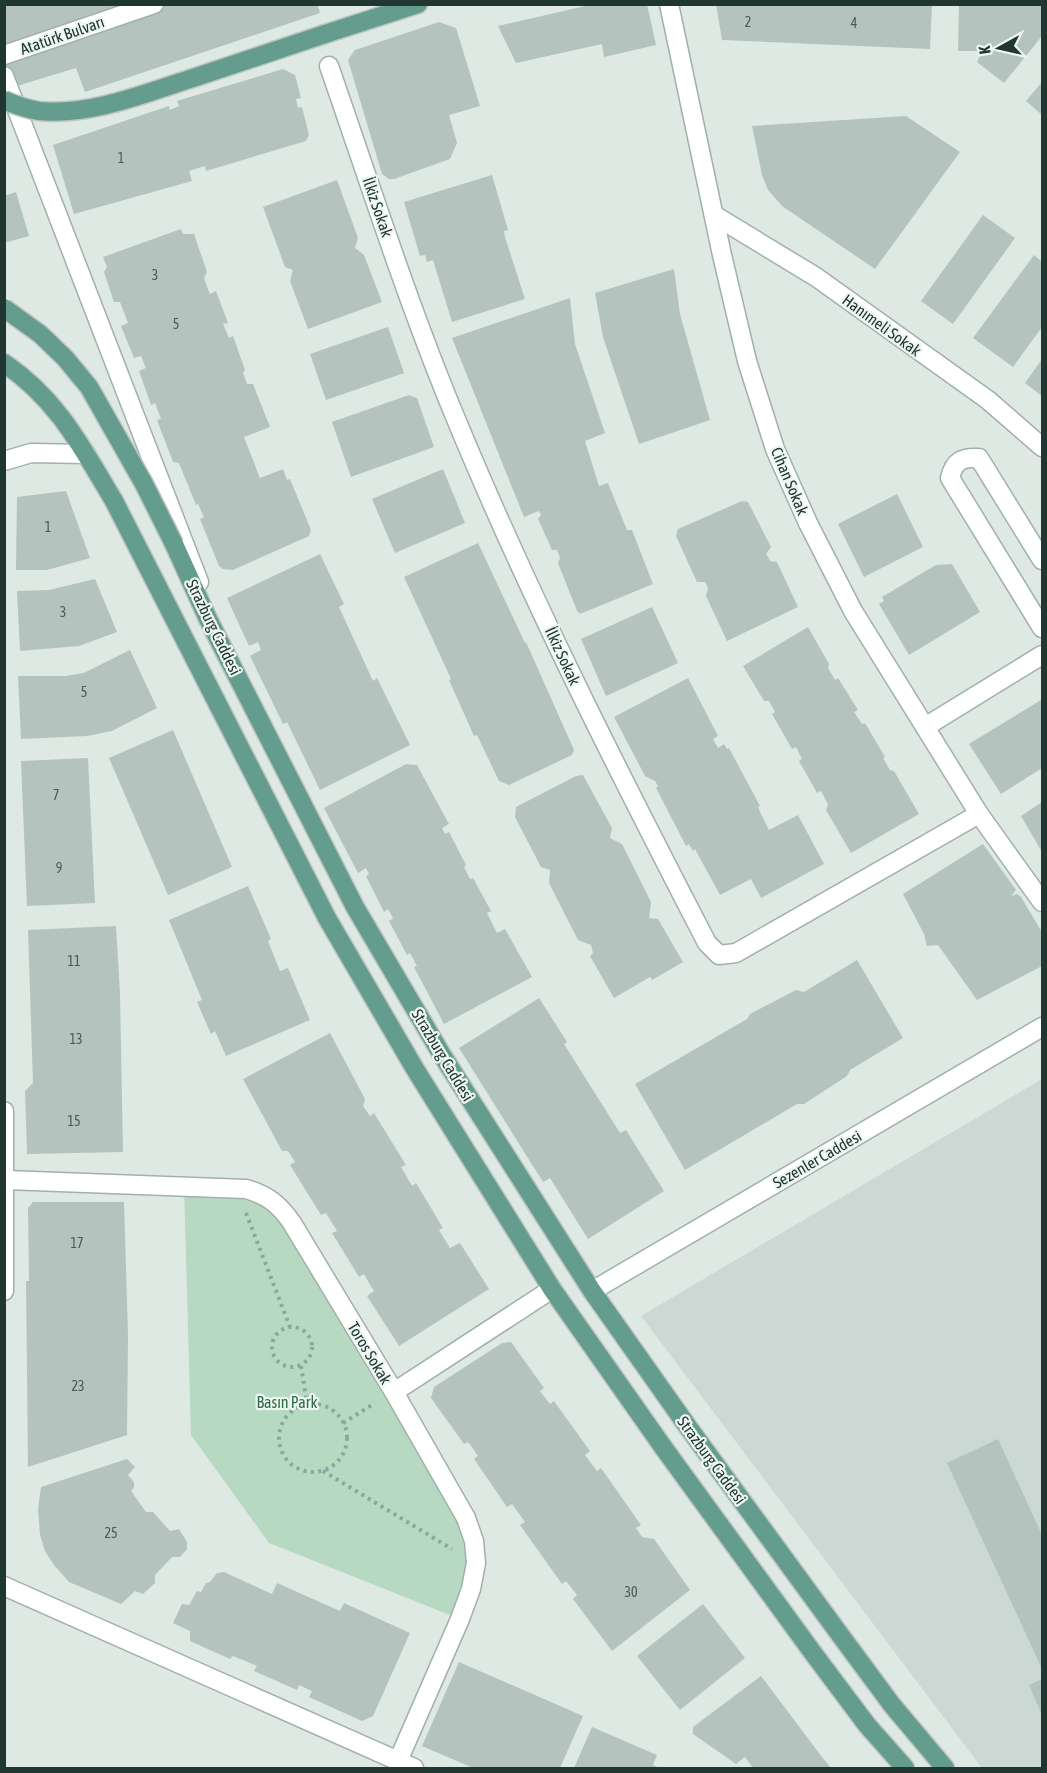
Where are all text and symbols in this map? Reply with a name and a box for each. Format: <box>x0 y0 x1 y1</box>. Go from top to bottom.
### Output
street label: Atatürk Bulvarı <box>18 12 106 58</box>
house number: 2 <box>745 14 751 30</box>
house number: 4 <box>851 15 858 31</box>
north arrow <box>969 18 1029 78</box>
text: K <box>975 45 994 55</box>
house number: 1 <box>118 150 124 166</box>
street label: İlkiz Sokak <box>359 175 397 239</box>
house number: 3 <box>152 267 158 283</box>
street label: Hanımeli Sokak <box>839 290 925 360</box>
house number: 5 <box>173 316 179 332</box>
street label: Cihan Sokak <box>768 444 812 518</box>
house number: 1 <box>45 519 51 535</box>
street label: Strazburg Caddesi <box>182 576 245 678</box>
house number: 3 <box>60 604 66 620</box>
street label: İlkiz Sokak <box>542 624 584 688</box>
house number: 5 <box>81 684 87 700</box>
house number: 7 <box>53 787 59 803</box>
house number: 9 <box>56 860 62 876</box>
house number: 11 <box>67 953 81 969</box>
street label: Strazburg Caddesi <box>408 1006 477 1105</box>
house number: 13 <box>69 1031 83 1047</box>
house number: 15 <box>67 1113 81 1129</box>
street label: Sezenler Caddesi <box>770 1126 864 1192</box>
house number: 17 <box>70 1235 84 1251</box>
street label: Toros Sokak <box>344 1319 396 1387</box>
house number: 23 <box>71 1378 85 1394</box>
park label: Basın Park <box>256 1393 318 1411</box>
street label: Strazburg Caddesi <box>673 1413 750 1508</box>
house number: 25 <box>104 1525 118 1541</box>
house number: 30 <box>624 1584 638 1600</box>

